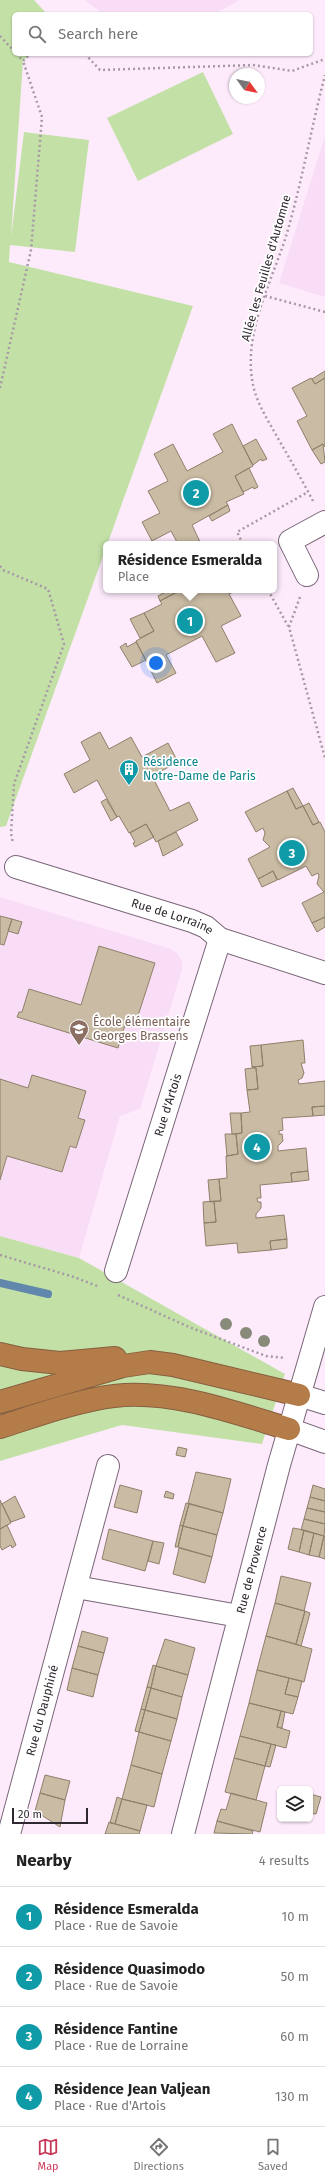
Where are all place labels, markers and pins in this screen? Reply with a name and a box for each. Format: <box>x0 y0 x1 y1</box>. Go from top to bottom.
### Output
pin: 2 <box>183 478 209 508</box>
pin: 1 <box>177 606 203 636</box>
place label: Résidence Notre-Dame de Paris <box>143 755 256 783</box>
building icon: Résidence Notre-Dame de Paris <box>118 758 140 786</box>
pin: 3 <box>279 838 305 868</box>
place label: École élémentaire Georges Brassens <box>93 1014 190 1043</box>
school or university icon: École élémentaire Georges Brassens <box>68 1018 90 1046</box>
pin: 4 <box>244 1132 270 1162</box>

